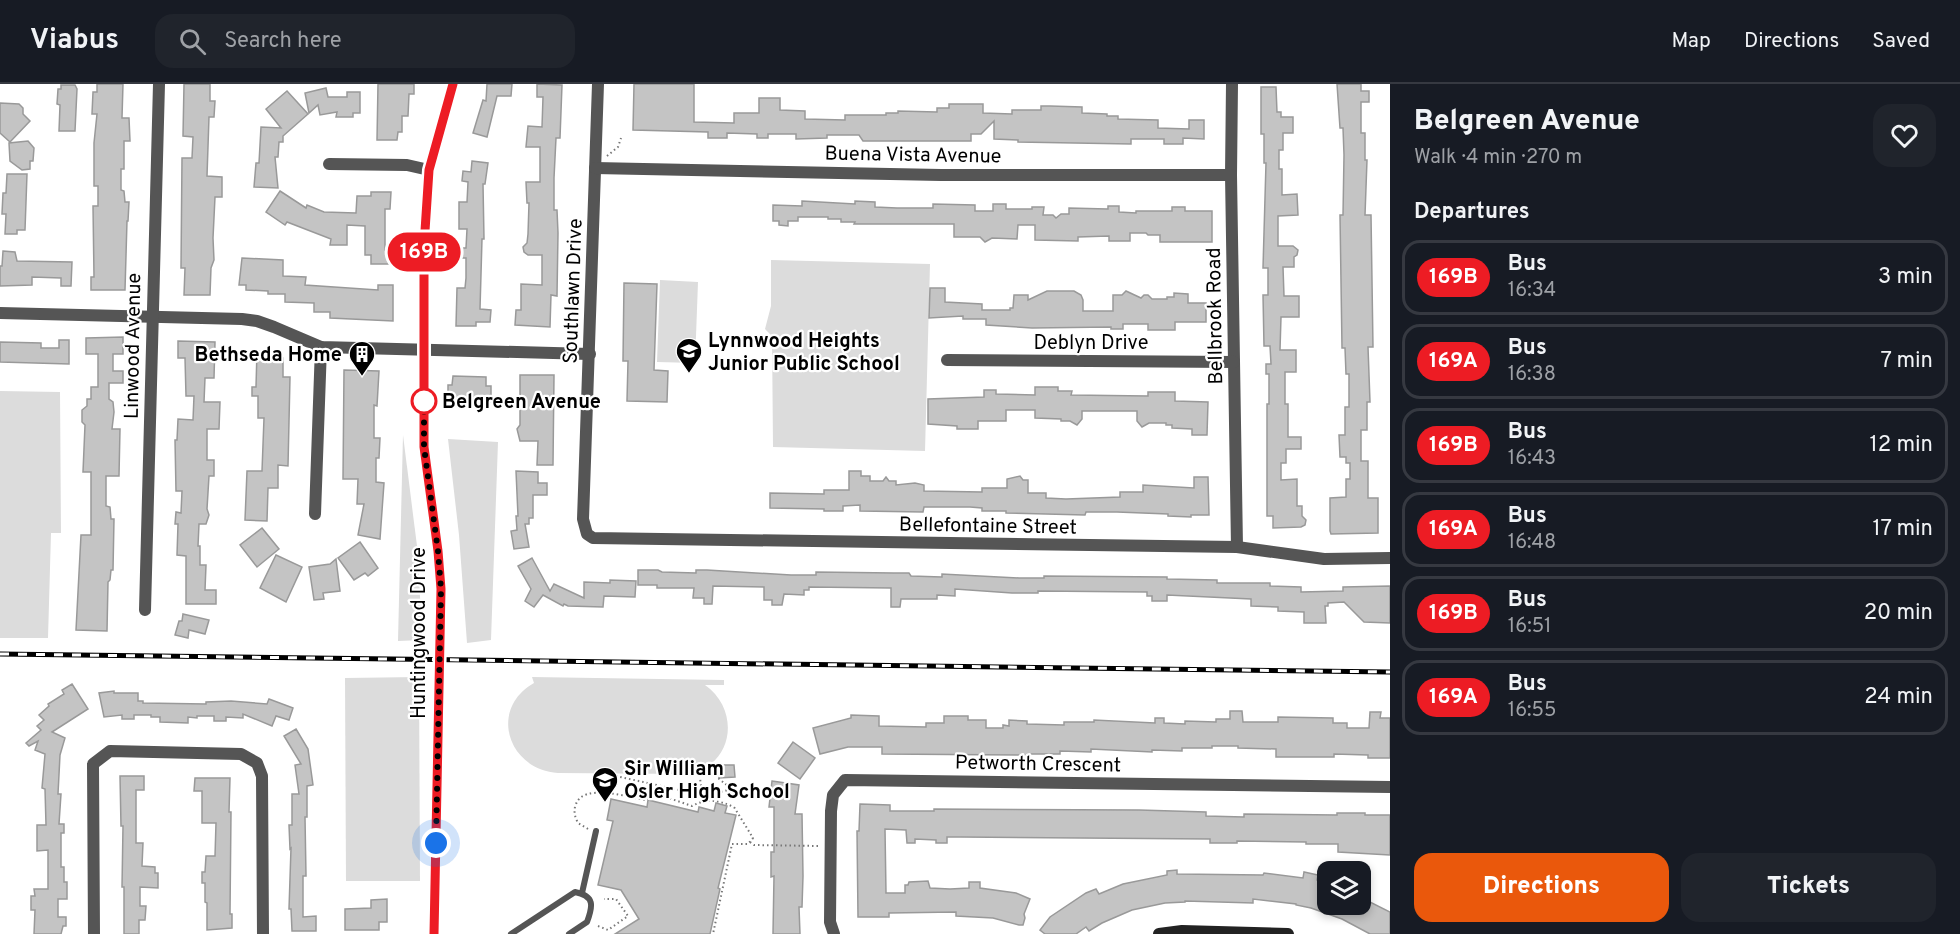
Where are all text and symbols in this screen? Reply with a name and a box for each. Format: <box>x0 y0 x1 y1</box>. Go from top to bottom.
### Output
search box <box>155 14 575 68</box>
text: Viabus <box>30 23 119 59</box>
icon: search <box>176 25 209 58</box>
text: Search here <box>224 28 342 55</box>
text: Map <box>1671 28 1711 55</box>
text: Directions <box>1744 28 1839 55</box>
text: Saved <box>1872 28 1930 55</box>
text: Belgreen Avenue <box>1414 104 1640 140</box>
button: heart <box>1873 104 1936 167</box>
street label: Buena Vista Avenue <box>824 141 1002 171</box>
text: Walk · 4 min · 270 m <box>1414 145 1582 171</box>
text: Departures <box>1414 199 1530 226</box>
street label: Southlawn Drive <box>558 218 590 364</box>
line badge: 169B <box>382 232 466 272</box>
text: 169B <box>400 239 448 266</box>
street label: Bellbrook Road <box>1202 247 1230 385</box>
text: Bus <box>1508 251 1547 278</box>
text: 169B <box>1429 264 1478 291</box>
text: 3 min <box>1878 264 1933 291</box>
street label: Linwood Avenue <box>120 273 148 419</box>
text: 16:34 <box>1508 278 1556 304</box>
place label: Lynnwood Heights Junior Public School <box>708 329 900 378</box>
street label: Deblyn Drive <box>1034 331 1148 357</box>
text: Bus <box>1508 335 1547 362</box>
school or university icon: Lynnwood Heights Junior Public School <box>674 336 704 374</box>
building icon: Bethseda Home <box>347 339 377 377</box>
place label: Bethseda Home <box>195 343 342 369</box>
text: 169A <box>1429 348 1478 375</box>
text: 7 min <box>1881 348 1933 375</box>
text: 16:38 <box>1508 362 1556 388</box>
marker: Belgreen Avenue <box>411 388 437 414</box>
place label: Belgreen Avenue <box>442 390 601 416</box>
text: Bus <box>1508 419 1547 446</box>
text: 169B <box>1429 432 1478 459</box>
text: 12 min <box>1870 432 1933 459</box>
text: 16:43 <box>1508 446 1556 472</box>
text: Bus <box>1508 503 1547 530</box>
street label: Bellefontaine Street <box>899 512 1077 542</box>
text: 169A <box>1429 516 1478 543</box>
text: 17 min <box>1873 516 1933 543</box>
text: 16:48 <box>1508 530 1556 556</box>
street label: Huntingwood Drive <box>407 547 433 719</box>
text: Bus <box>1508 587 1547 614</box>
text: 169B <box>1429 600 1478 627</box>
text: 20 min <box>1864 600 1933 627</box>
text: 16:51 <box>1508 614 1552 640</box>
text: Bus <box>1508 671 1547 698</box>
text: 169A <box>1429 684 1478 711</box>
text: 24 min <box>1864 684 1933 711</box>
text: 16:55 <box>1508 698 1556 724</box>
street label: Petworth Crescent <box>955 751 1121 779</box>
place label: Sir William Osler High School <box>624 757 790 806</box>
school or university icon: Sir William Osler High School <box>590 765 620 803</box>
your location <box>421 828 451 858</box>
button: Directions <box>1414 853 1669 922</box>
button: Tickets <box>1681 853 1936 922</box>
map controls <box>1317 861 1371 915</box>
button: layers <box>1317 861 1371 915</box>

